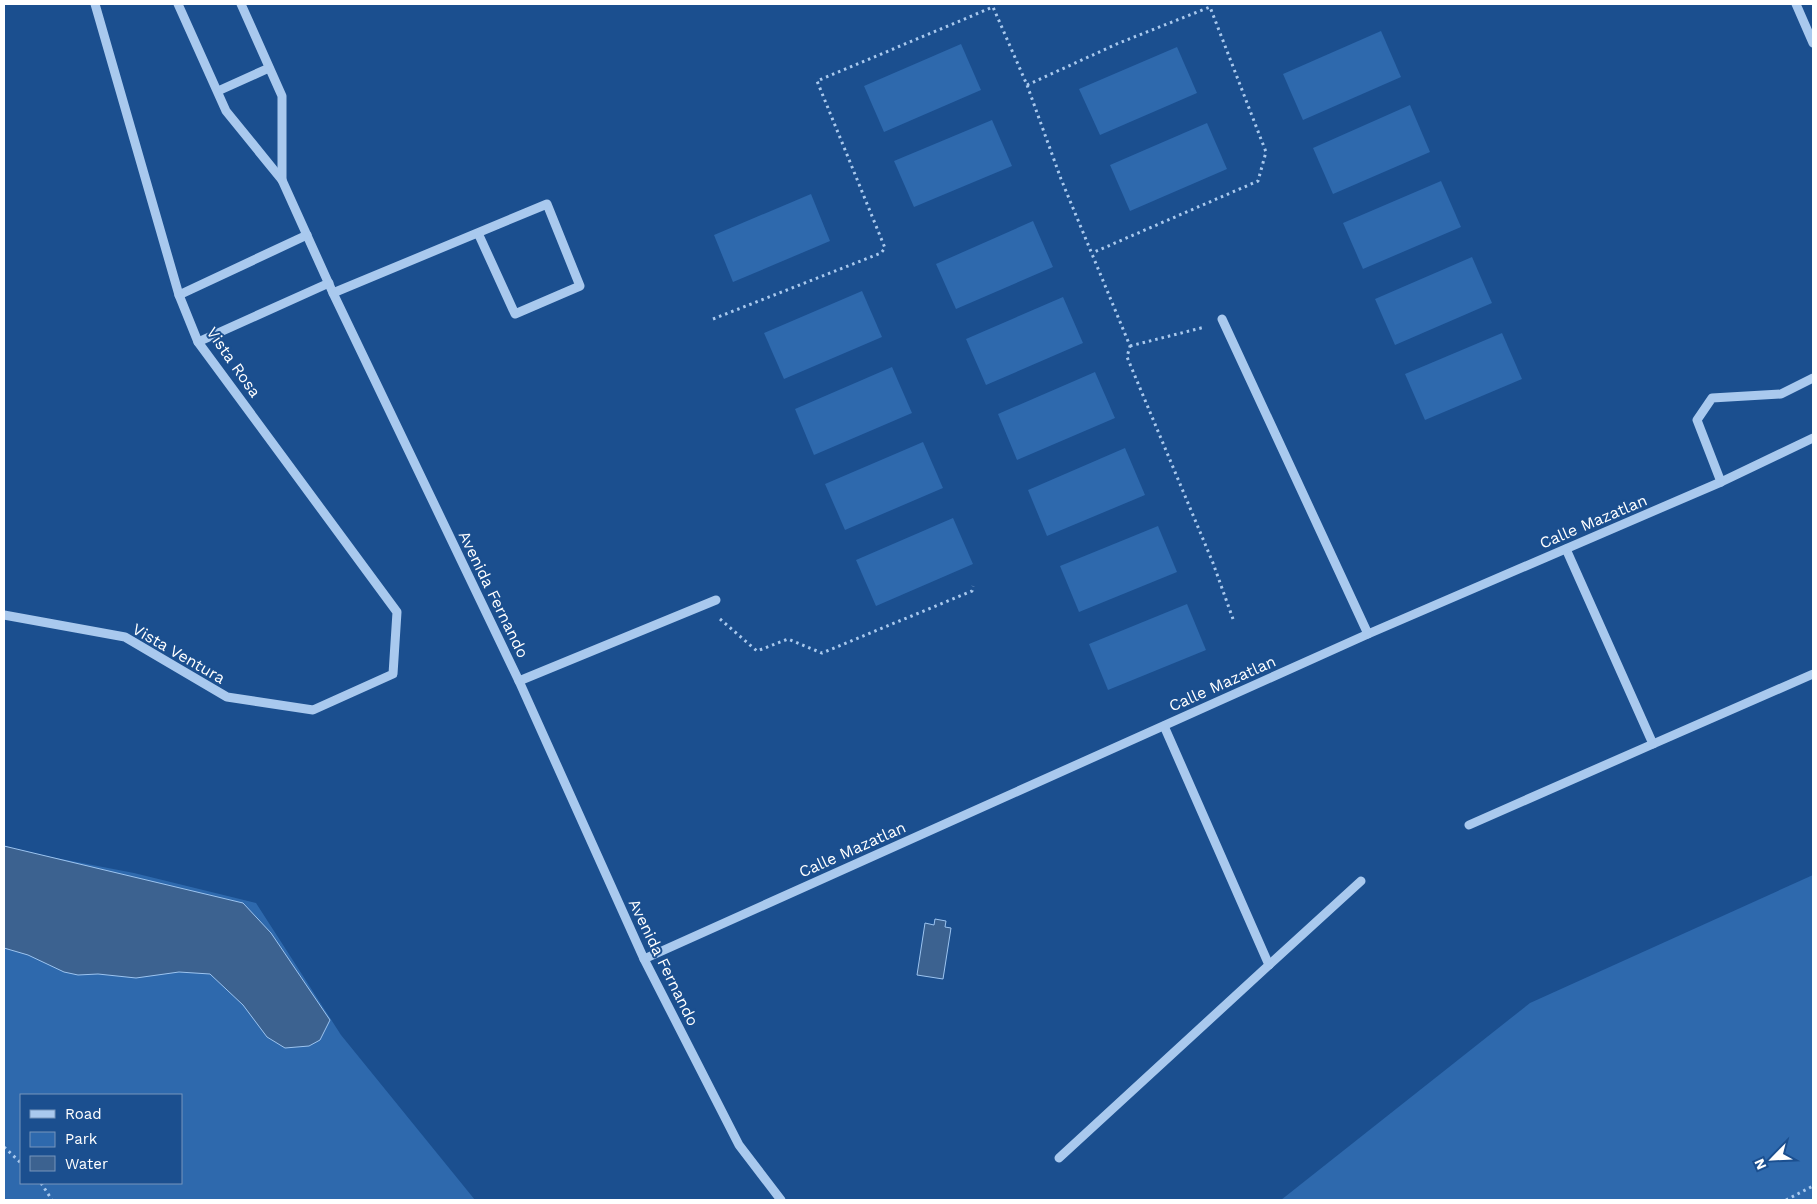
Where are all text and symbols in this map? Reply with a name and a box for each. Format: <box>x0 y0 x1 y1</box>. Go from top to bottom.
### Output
street label: Vista Rosa <box>202 324 265 401</box>
street label: Calle Mazatlan <box>1537 490 1650 553</box>
street label: Avenida Fernando <box>455 528 533 661</box>
street label: Vista Ventura <box>129 619 229 688</box>
street label: Calle Mazatlan <box>1166 651 1279 716</box>
street label: Calle Mazatlan <box>796 817 909 882</box>
street label: Avenida Fernando <box>625 896 703 1029</box>
legend <box>20 1094 182 1184</box>
text: Road <box>65 1105 102 1123</box>
text: Park <box>65 1130 98 1148</box>
north arrow <box>1747 1134 1797 1184</box>
text: Water <box>65 1155 108 1173</box>
text: N <box>1751 1156 1770 1172</box>

